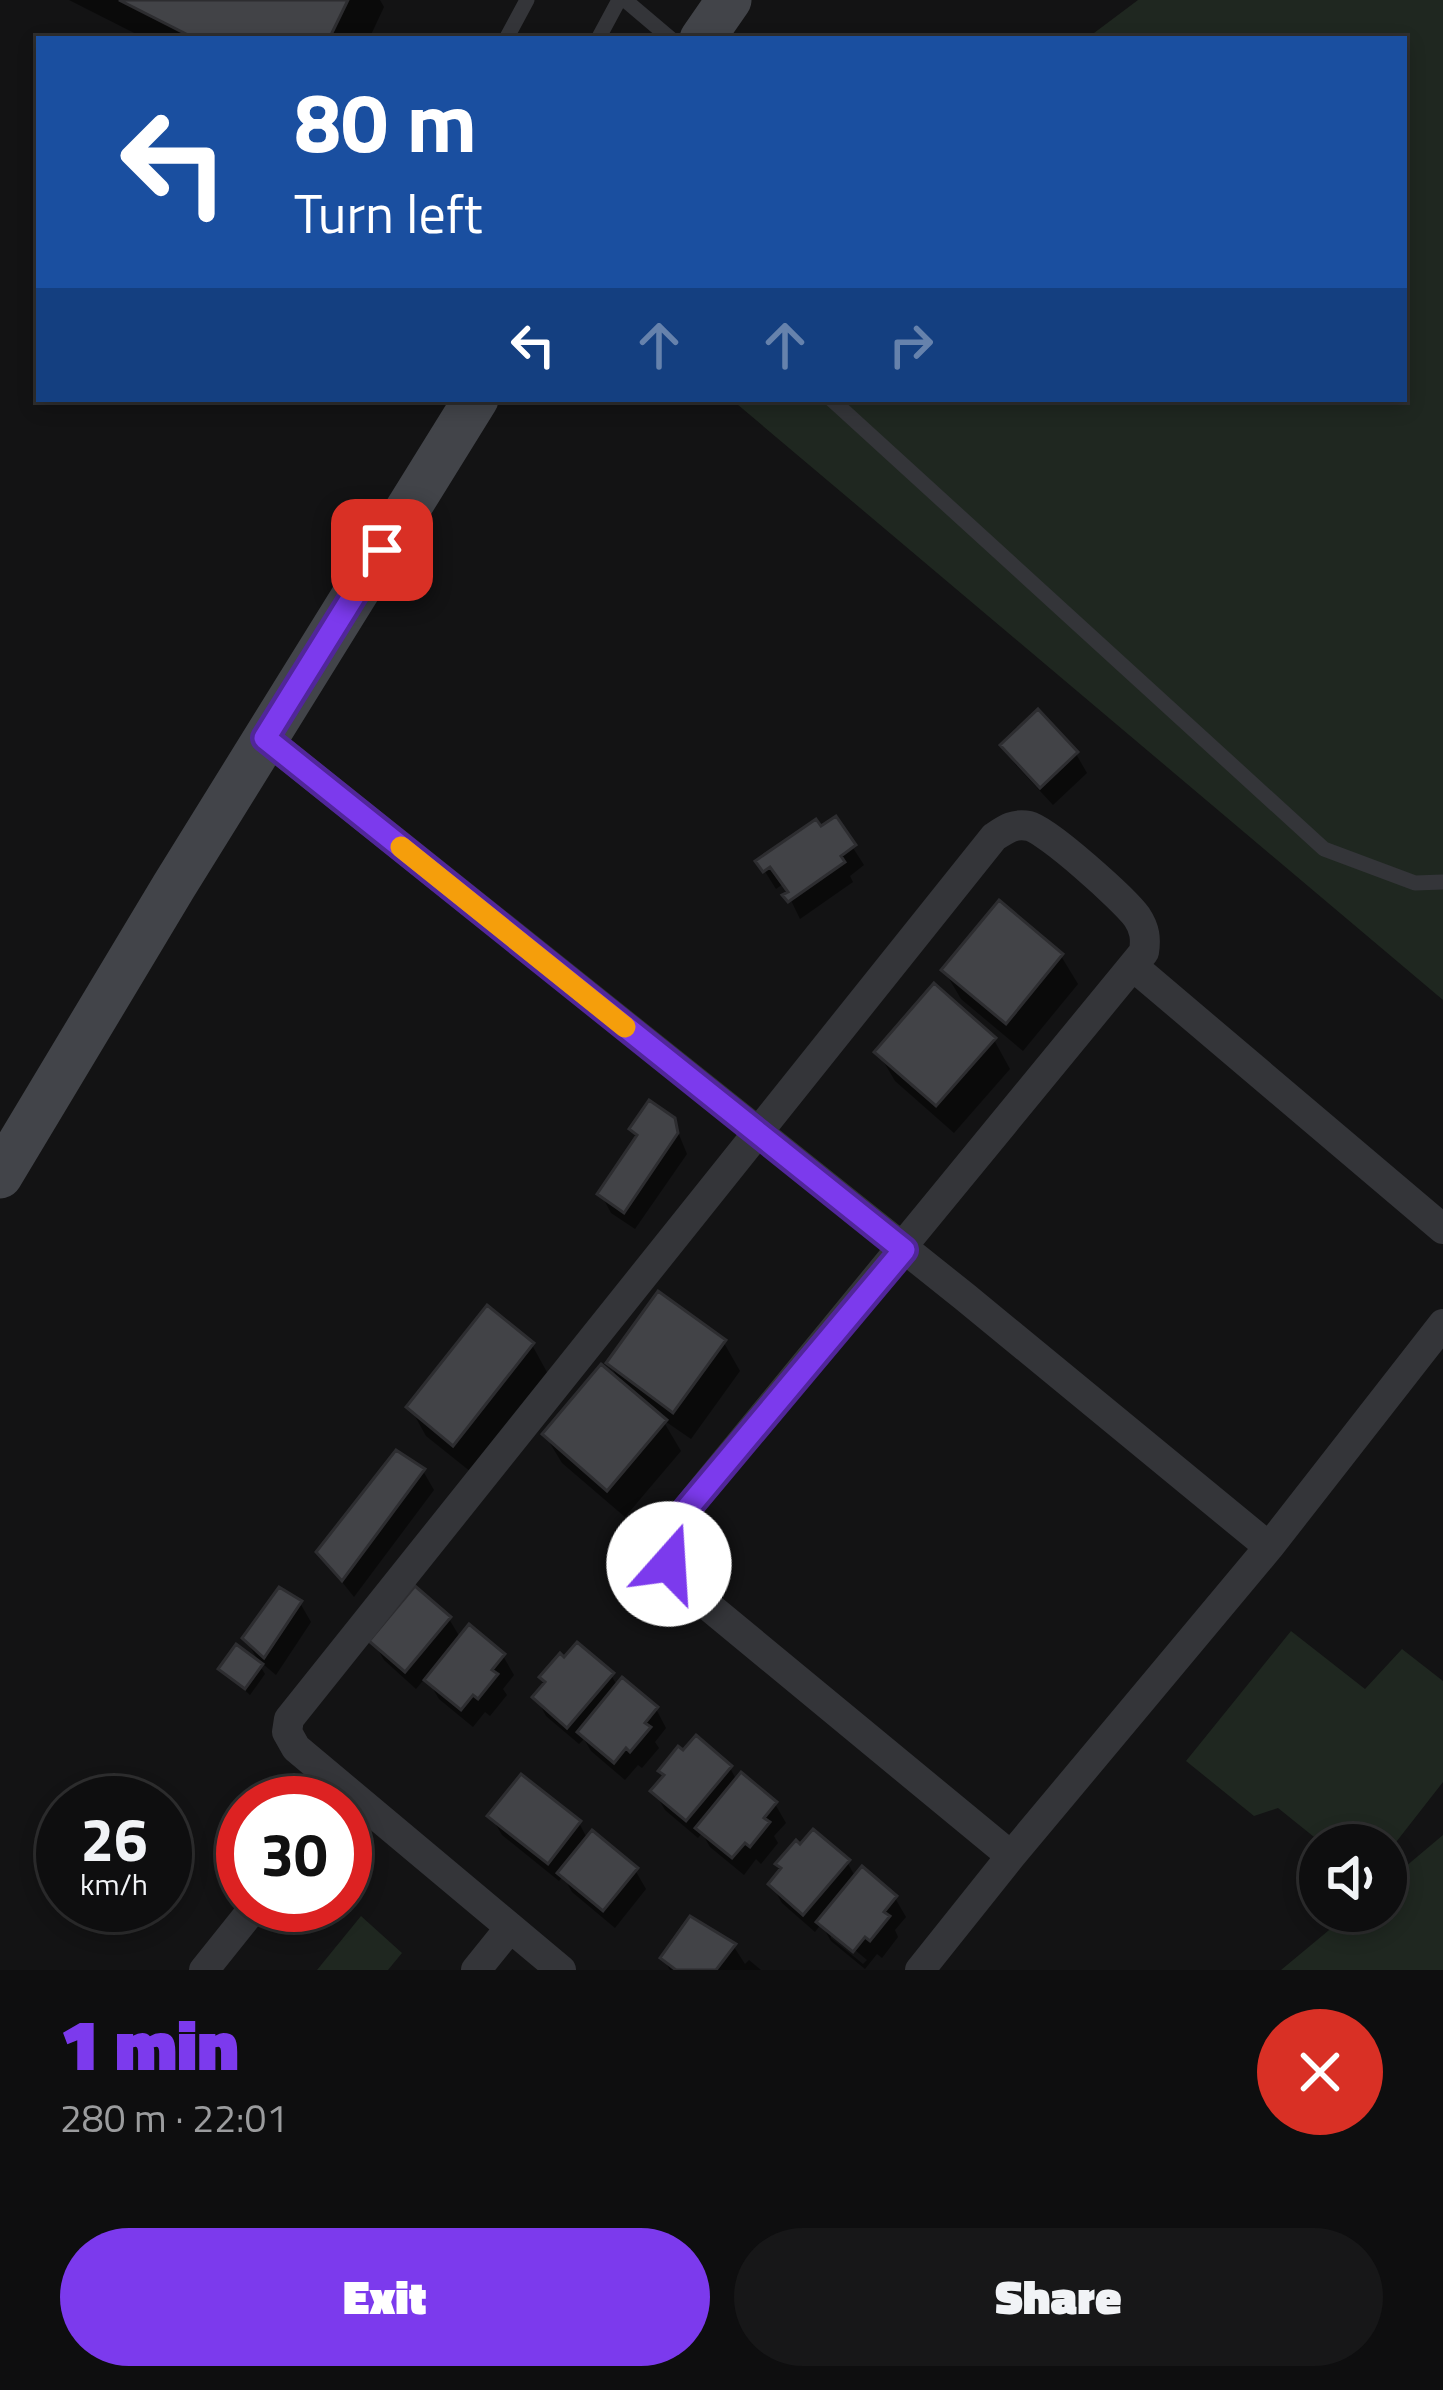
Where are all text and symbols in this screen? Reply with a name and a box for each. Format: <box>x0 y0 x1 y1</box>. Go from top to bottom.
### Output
text: 80 m <box>294 57 477 185</box>
icon: left <box>96 84 252 240</box>
text: Turn left <box>294 172 483 254</box>
icon: left <box>500 312 566 378</box>
icon: ahead <box>626 312 692 378</box>
icon: ahead <box>752 312 818 378</box>
icon: right <box>878 312 944 378</box>
pin <box>331 499 433 601</box>
icon: arrive <box>349 517 415 583</box>
position arrow <box>606 1501 732 1627</box>
speed limit sign: 30 <box>216 1776 372 1932</box>
text: 26 <box>80 1793 148 1884</box>
map controls <box>1299 1824 1407 1932</box>
button: sound <box>1299 1824 1407 1932</box>
text: km/h <box>80 1861 148 1907</box>
text: 1 min <box>60 1988 239 2098</box>
button: close <box>1257 2009 1383 2135</box>
text: 280 m · 22:01 <box>60 2088 288 2147</box>
button: Exit <box>60 2228 710 2366</box>
button: Share <box>734 2228 1383 2366</box>

